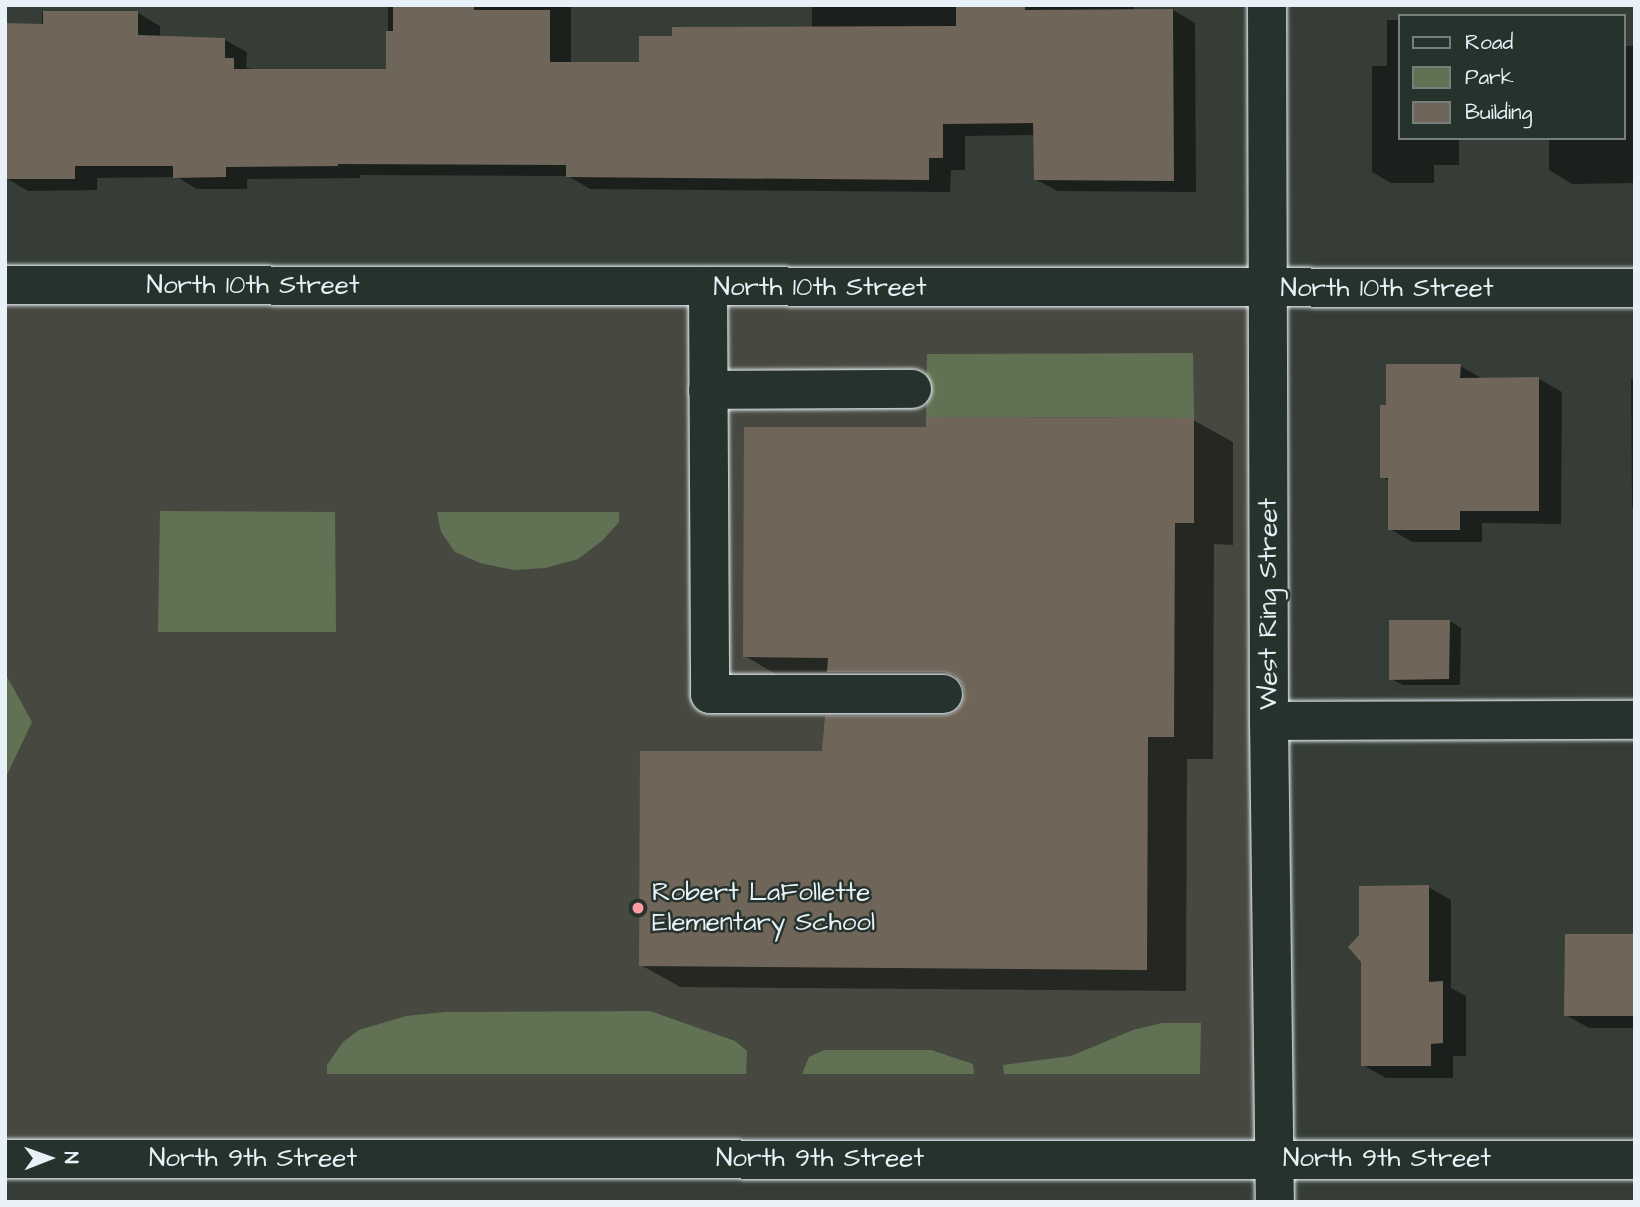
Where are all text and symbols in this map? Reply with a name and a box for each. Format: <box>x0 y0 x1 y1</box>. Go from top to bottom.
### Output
legend <box>1398 14 1626 140</box>
text: Road <box>1465 28 1513 57</box>
text: Park <box>1465 63 1514 92</box>
text: Building <box>1465 98 1532 127</box>
street label: North 10th Street <box>147 270 359 302</box>
street label: North 10th Street <box>714 272 926 304</box>
street label: North 10th Street <box>1281 273 1493 305</box>
street label: West Ring Street <box>1253 498 1285 710</box>
place label: Robert LaFollette Elementary School <box>652 877 875 938</box>
marker: Robert LaFollette Elementary School <box>630 900 646 916</box>
north arrow <box>14 1123 84 1193</box>
street label: North 9th Street <box>149 1143 357 1175</box>
street label: North 9th Street <box>716 1143 924 1175</box>
street label: North 9th Street <box>1283 1143 1491 1175</box>
text: N <box>57 1151 84 1164</box>

